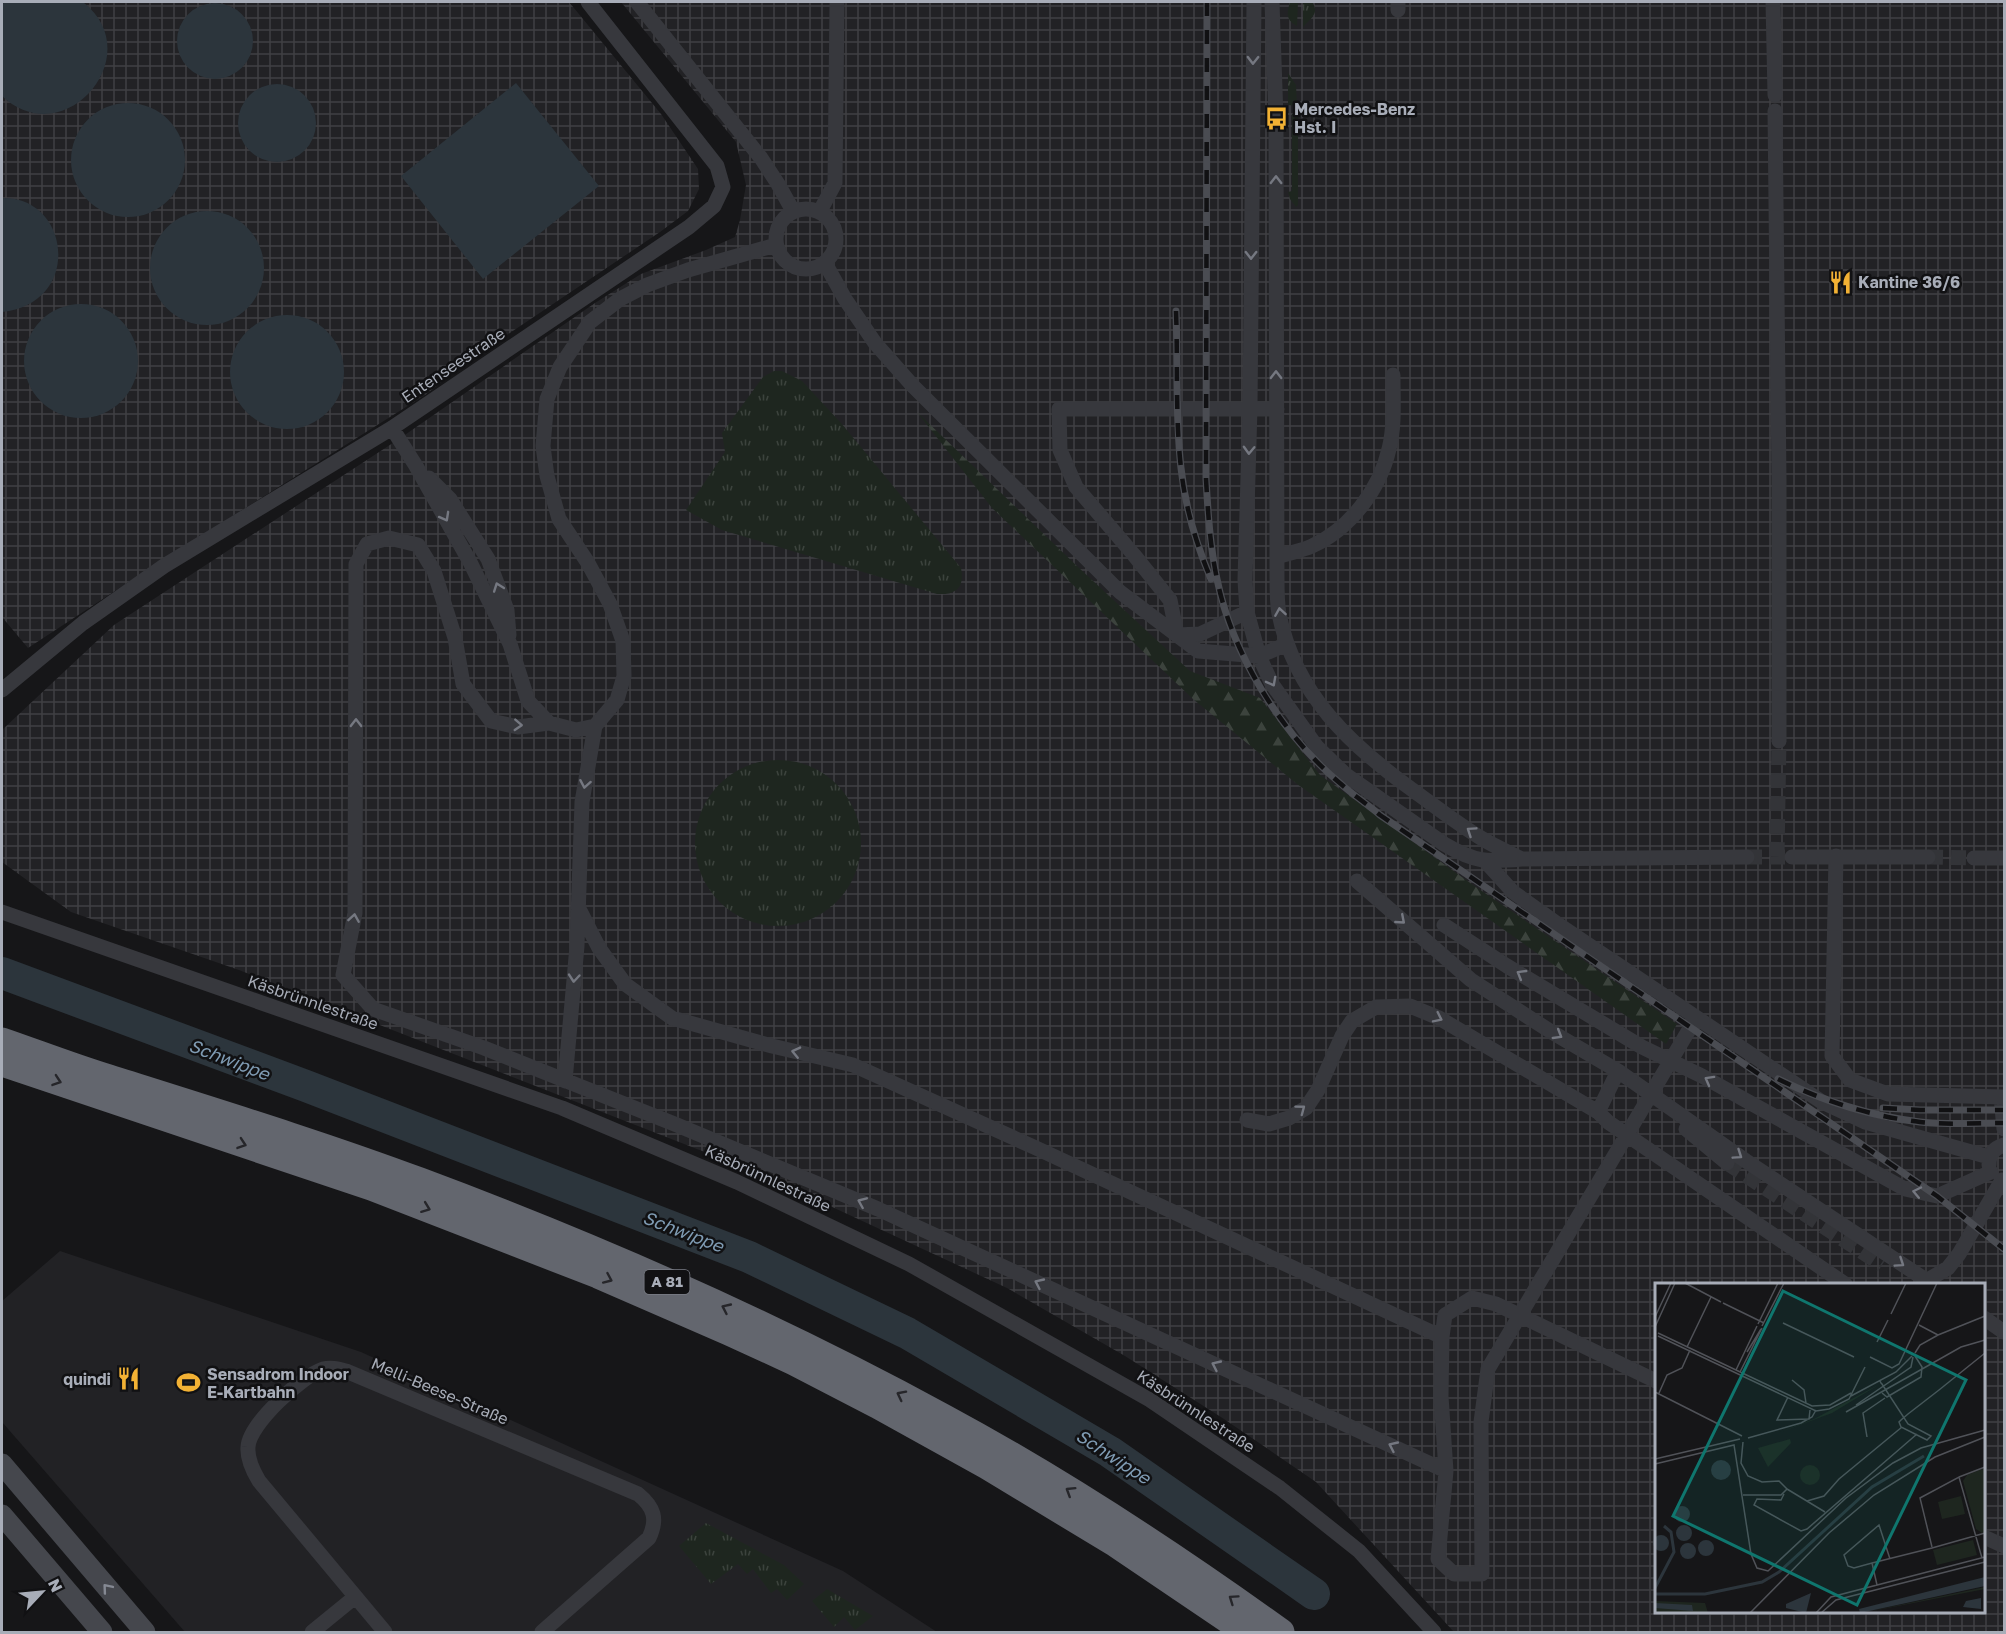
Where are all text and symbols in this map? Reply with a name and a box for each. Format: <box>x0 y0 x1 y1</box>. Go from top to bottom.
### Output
one-way arrow <box>1247 55 1259 64</box>
place label: Mercedes-Benz Hst. I <box>1294 99 1415 137</box>
bus stop icon: Mercedes-Benz Hst. I <box>1263 105 1289 131</box>
one-way arrow <box>1270 176 1282 185</box>
one-way arrow <box>1245 250 1257 259</box>
restaurant icon: Kantine 36/6 <box>1827 269 1853 295</box>
place label: Kantine 36/6 <box>1858 272 1960 292</box>
street label: Entenseestraße <box>397 323 509 407</box>
one-way arrow <box>1270 371 1283 380</box>
one-way arrow <box>1243 445 1255 454</box>
one-way arrow <box>438 511 449 521</box>
one-way arrow <box>493 583 506 593</box>
one-way arrow <box>1274 607 1286 617</box>
one-way arrow <box>1265 676 1276 686</box>
one-way arrow <box>350 718 362 727</box>
one-way arrow <box>514 719 523 732</box>
one-way arrow <box>579 778 592 788</box>
one-way arrow <box>1466 827 1477 838</box>
one-way arrow <box>1394 912 1405 923</box>
one-way arrow <box>347 913 359 922</box>
street label: Käsbrünnlestraße <box>245 970 381 1034</box>
one-way arrow <box>1517 970 1527 981</box>
one-way arrow <box>568 973 581 983</box>
one-way arrow <box>1431 1011 1442 1023</box>
one-way arrow <box>1552 1028 1562 1040</box>
water label: Schwippe <box>186 1034 274 1085</box>
one-way arrow <box>791 1046 801 1059</box>
one-way arrow <box>51 1074 62 1086</box>
one-way arrow <box>1705 1076 1715 1087</box>
one-way arrow <box>1294 1105 1305 1116</box>
one-way arrow <box>236 1137 247 1149</box>
street label: Käsbrünnlestraße <box>702 1140 834 1216</box>
one-way arrow <box>1731 1147 1742 1158</box>
one-way arrow <box>1912 1186 1922 1199</box>
one-way arrow <box>857 1197 868 1209</box>
one-way arrow <box>420 1201 431 1213</box>
water label: Schwippe <box>640 1206 728 1257</box>
one-way arrow <box>1893 1256 1904 1267</box>
road number: A 81 <box>644 1270 690 1294</box>
one-way arrow <box>601 1272 612 1284</box>
one-way arrow <box>1034 1278 1045 1290</box>
inset map <box>1655 1283 1985 1613</box>
one-way arrow <box>722 1304 733 1316</box>
street label: Melli-Beese-Straße <box>369 1353 511 1429</box>
one-way arrow <box>1212 1360 1223 1372</box>
place label: Sensadrom Indoor E-Kartbahn <box>207 1364 349 1402</box>
street label: Käsbrünnlestraße <box>1133 1365 1259 1457</box>
restaurant icon: quindi <box>116 1366 142 1392</box>
place label: quindi <box>63 1369 111 1389</box>
sports icon: Sensadrom Indoor E-Kartbahn <box>176 1370 202 1396</box>
one-way arrow <box>897 1391 907 1402</box>
water label: Schwippe <box>1072 1424 1156 1489</box>
one-way arrow <box>1389 1442 1400 1454</box>
one-way arrow <box>1066 1488 1077 1499</box>
north arrow <box>12 1562 72 1622</box>
text: N <box>44 1576 67 1595</box>
one-way arrow <box>103 1584 114 1595</box>
one-way arrow <box>1229 1595 1240 1606</box>

